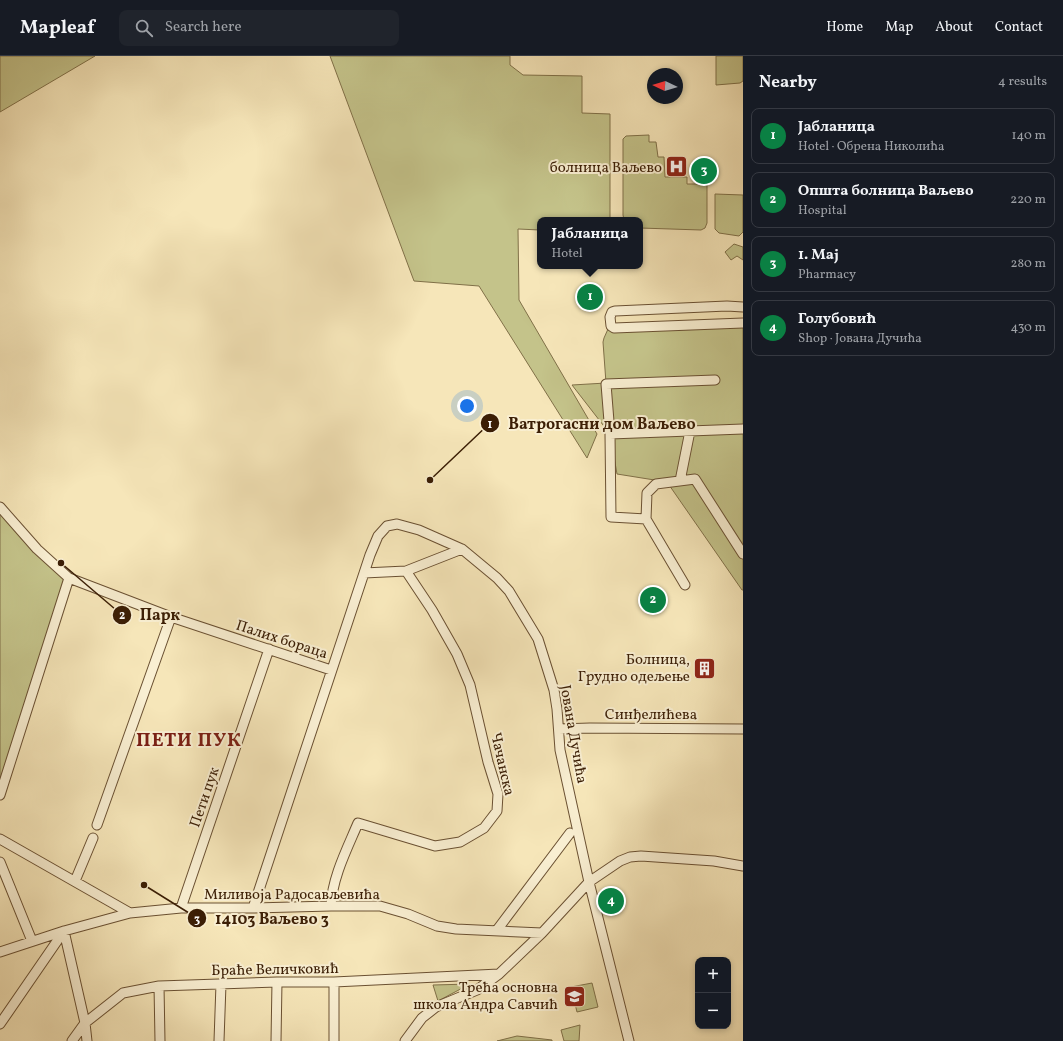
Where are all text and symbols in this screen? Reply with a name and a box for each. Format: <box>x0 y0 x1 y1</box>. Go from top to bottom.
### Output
search box <box>119 10 399 46</box>
text: Mapleaf <box>20 15 95 41</box>
icon: search <box>133 17 155 39</box>
text: Search here <box>165 17 242 38</box>
text: Home <box>826 18 863 37</box>
text: Map <box>885 18 913 37</box>
text: About <box>935 18 973 37</box>
text: Contact <box>995 18 1043 37</box>
north arrow <box>647 68 683 104</box>
text: Nearby <box>759 71 817 94</box>
text: 4 results <box>998 73 1047 91</box>
text: Јабланица <box>798 117 875 138</box>
text: 1 <box>770 127 776 145</box>
text: 140 m <box>1012 127 1046 145</box>
text: Hotel · Обрена Николића <box>798 138 945 156</box>
hospital icon: болница Ваљево <box>664 154 690 180</box>
pin: 3 <box>691 156 717 186</box>
place label: болница Ваљево <box>550 158 662 179</box>
text: Општа болница Ваљево <box>798 181 974 202</box>
text: 2 <box>770 191 776 209</box>
text: 220 m <box>1010 191 1046 209</box>
text: Hospital <box>798 202 847 220</box>
popup <box>537 217 643 269</box>
text: Јабланица <box>552 224 628 245</box>
text: Hotel <box>552 245 583 263</box>
text: 1. Мај <box>798 245 839 266</box>
text: 3 <box>770 255 776 273</box>
text: 280 m <box>1010 255 1046 273</box>
text: Pharmacy <box>798 266 856 284</box>
pin: 1 <box>577 282 603 312</box>
text: Голубовић <box>798 309 876 330</box>
text: 4 <box>769 319 777 337</box>
text: 430 m <box>1010 319 1046 337</box>
text: Shop · Јована Дучића <box>798 330 922 348</box>
your location <box>457 396 477 416</box>
callout: Ватрогасни дом Ваљево <box>480 409 703 437</box>
text: Ватрогасни дом Ваљево <box>508 414 696 436</box>
text: 1 <box>488 417 493 433</box>
pin: 2 <box>640 585 666 615</box>
callout: Парк <box>112 601 188 629</box>
text: Парк <box>140 605 181 627</box>
text: 2 <box>119 608 125 624</box>
street label: Палих бораца <box>233 616 330 665</box>
place label: Болница, Грудно одељење <box>578 650 690 688</box>
building icon: Болница, Грудно одељење <box>692 655 718 681</box>
street label: Јована Дучића <box>554 683 592 785</box>
street label: Синђелићева <box>605 705 697 726</box>
district label: ПЕТИ ПУК <box>136 728 242 754</box>
street label: Чачанска <box>484 731 519 798</box>
street label: Пети пук <box>185 765 226 830</box>
street label: Миливоја Радосављевића <box>204 885 380 906</box>
pin: 4 <box>598 886 624 916</box>
callout: 14103 Ваљево 3 <box>187 904 337 932</box>
text: 14103 Ваљево 3 <box>215 909 329 931</box>
text: 3 <box>194 912 200 928</box>
map controls <box>695 957 731 1029</box>
button: + <box>695 957 731 993</box>
street label: Браће Величковић <box>211 959 339 982</box>
place label: Трећа основна школа Андра Савчић <box>413 978 558 1016</box>
school or university icon: Трећа основна школа Андра Савчић <box>561 983 587 1009</box>
button: − <box>695 993 731 1029</box>

